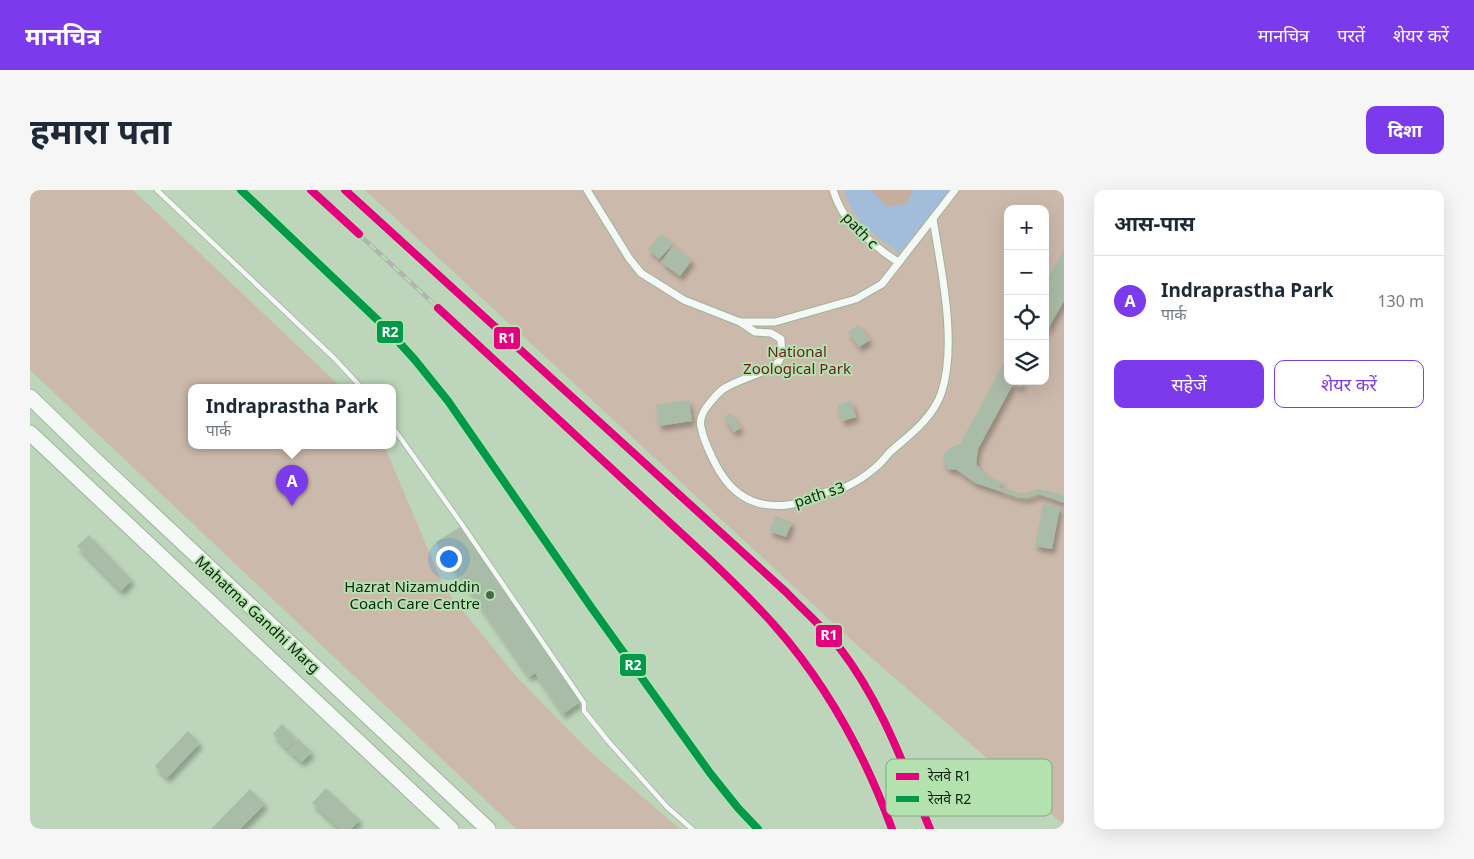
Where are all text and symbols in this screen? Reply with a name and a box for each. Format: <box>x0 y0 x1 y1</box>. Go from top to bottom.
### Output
text: मानचित्र <box>25 19 101 52</box>
text: मानचित्र <box>1258 23 1309 47</box>
text: परतें <box>1337 23 1365 47</box>
text: शेयर करें <box>1393 23 1449 47</box>
button: दिशा <box>1366 106 1444 154</box>
text: हमारा पता <box>30 107 171 154</box>
map controls <box>1004 205 1049 385</box>
button: + <box>1004 205 1049 250</box>
street label: path c <box>839 207 883 253</box>
text: आस-पास <box>1114 209 1195 237</box>
button: − <box>1004 250 1049 295</box>
text: Indraprastha Park <box>1161 277 1334 303</box>
text: A <box>1124 290 1136 312</box>
text: 130 m <box>1377 290 1424 312</box>
button: locate <box>1004 295 1049 340</box>
text: पार्क <box>1161 303 1187 325</box>
line badge: R2 <box>376 320 404 344</box>
text: R2 <box>381 322 399 341</box>
line badge: R1 <box>493 326 521 350</box>
text: R1 <box>498 328 516 347</box>
button: layers <box>1004 340 1049 385</box>
park label: National Zoological Park <box>743 341 851 378</box>
button: सहेजें <box>1114 360 1264 408</box>
button: शेयर करें <box>1274 360 1424 408</box>
popup <box>188 384 396 449</box>
text: Indraprastha Park <box>206 393 378 419</box>
text: पार्क <box>206 419 231 441</box>
pin: A <box>276 465 308 506</box>
street label: path s3 <box>791 476 847 512</box>
your location <box>436 546 462 572</box>
street label: Mahatma Gandhi Marg <box>191 551 325 677</box>
place label: Hazrat Nizamuddin Coach Care Centre <box>344 576 480 613</box>
marker: Hazrat Nizamuddin Coach Care Centre <box>484 589 496 601</box>
line badge: R1 <box>815 624 843 648</box>
text: R1 <box>820 625 838 644</box>
line badge: R2 <box>619 653 647 677</box>
text: R2 <box>624 655 642 674</box>
legend <box>886 759 1052 816</box>
text: रेलवे R1 <box>928 766 971 785</box>
text: रेलवे R2 <box>928 789 971 808</box>

